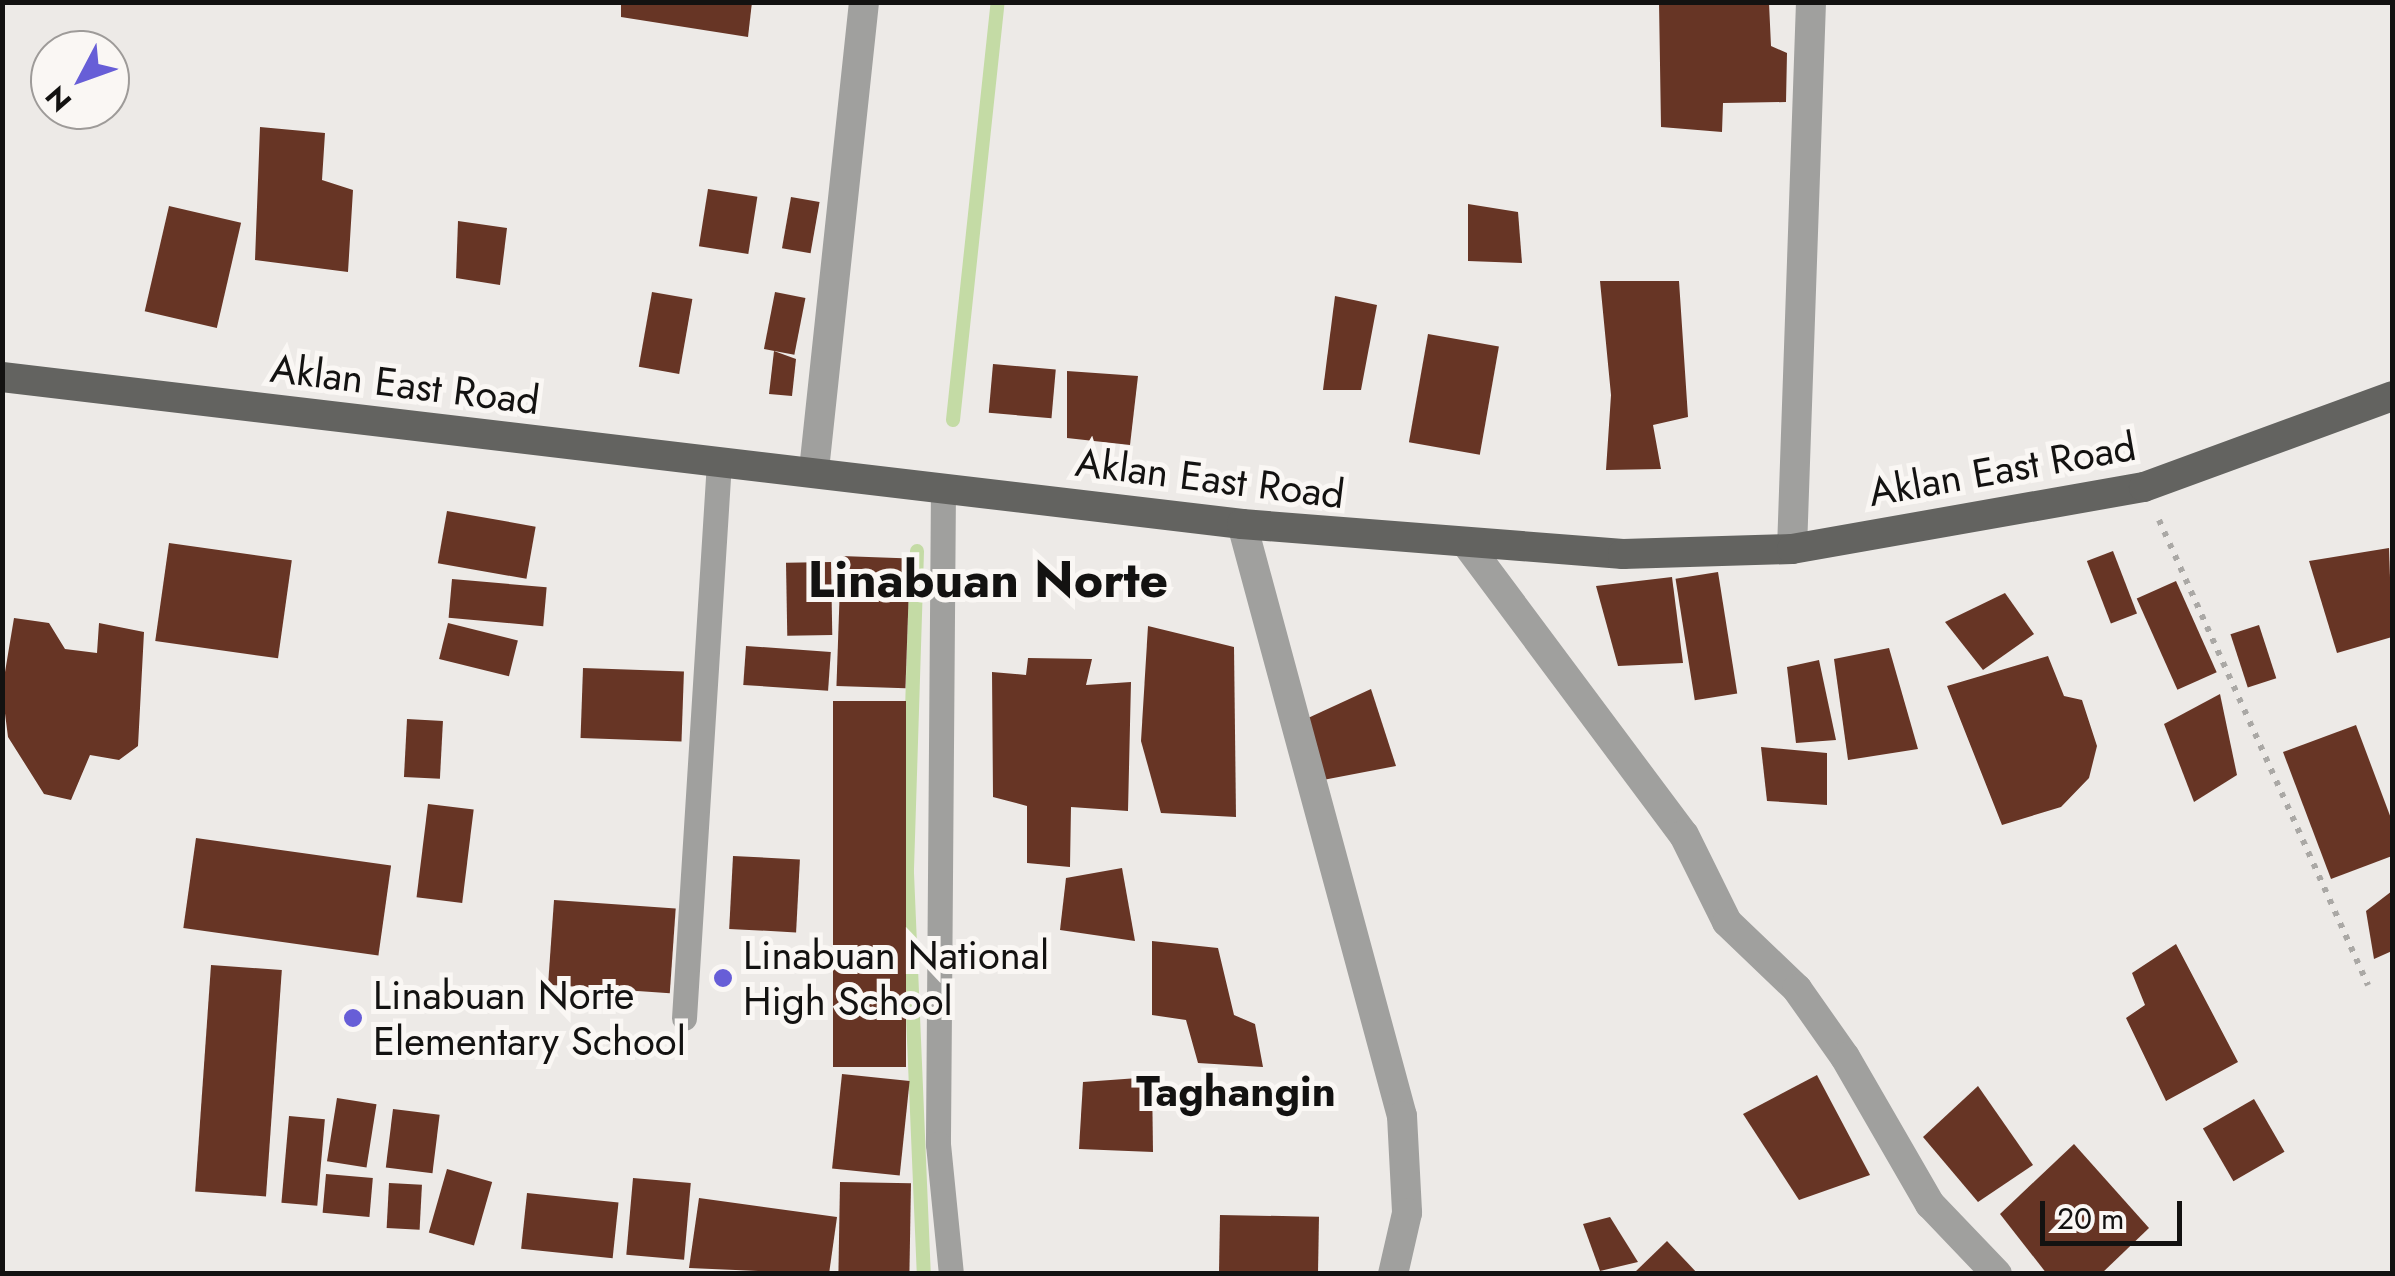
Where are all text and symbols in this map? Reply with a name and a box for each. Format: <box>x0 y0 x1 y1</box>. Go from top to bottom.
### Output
north arrow <box>30 30 130 130</box>
text: N <box>36 77 81 121</box>
street label: Aklan East Road <box>268 344 542 424</box>
street label: Aklan East Road <box>1865 422 2139 516</box>
street label: Aklan East Road <box>1073 438 1347 518</box>
district label: Linabuan Norte <box>808 550 1168 610</box>
place label: Linabuan National High School <box>743 931 1049 1025</box>
marker: Linabuan National High School <box>712 967 734 989</box>
place label: Linabuan Norte Elementary School <box>373 971 686 1065</box>
marker: Linabuan Norte Elementary School <box>342 1007 364 1029</box>
district label: Taghangin <box>1136 1067 1336 1117</box>
scale bar <box>2045 1181 2188 1243</box>
text: 20 m <box>2057 1197 2124 1240</box>

